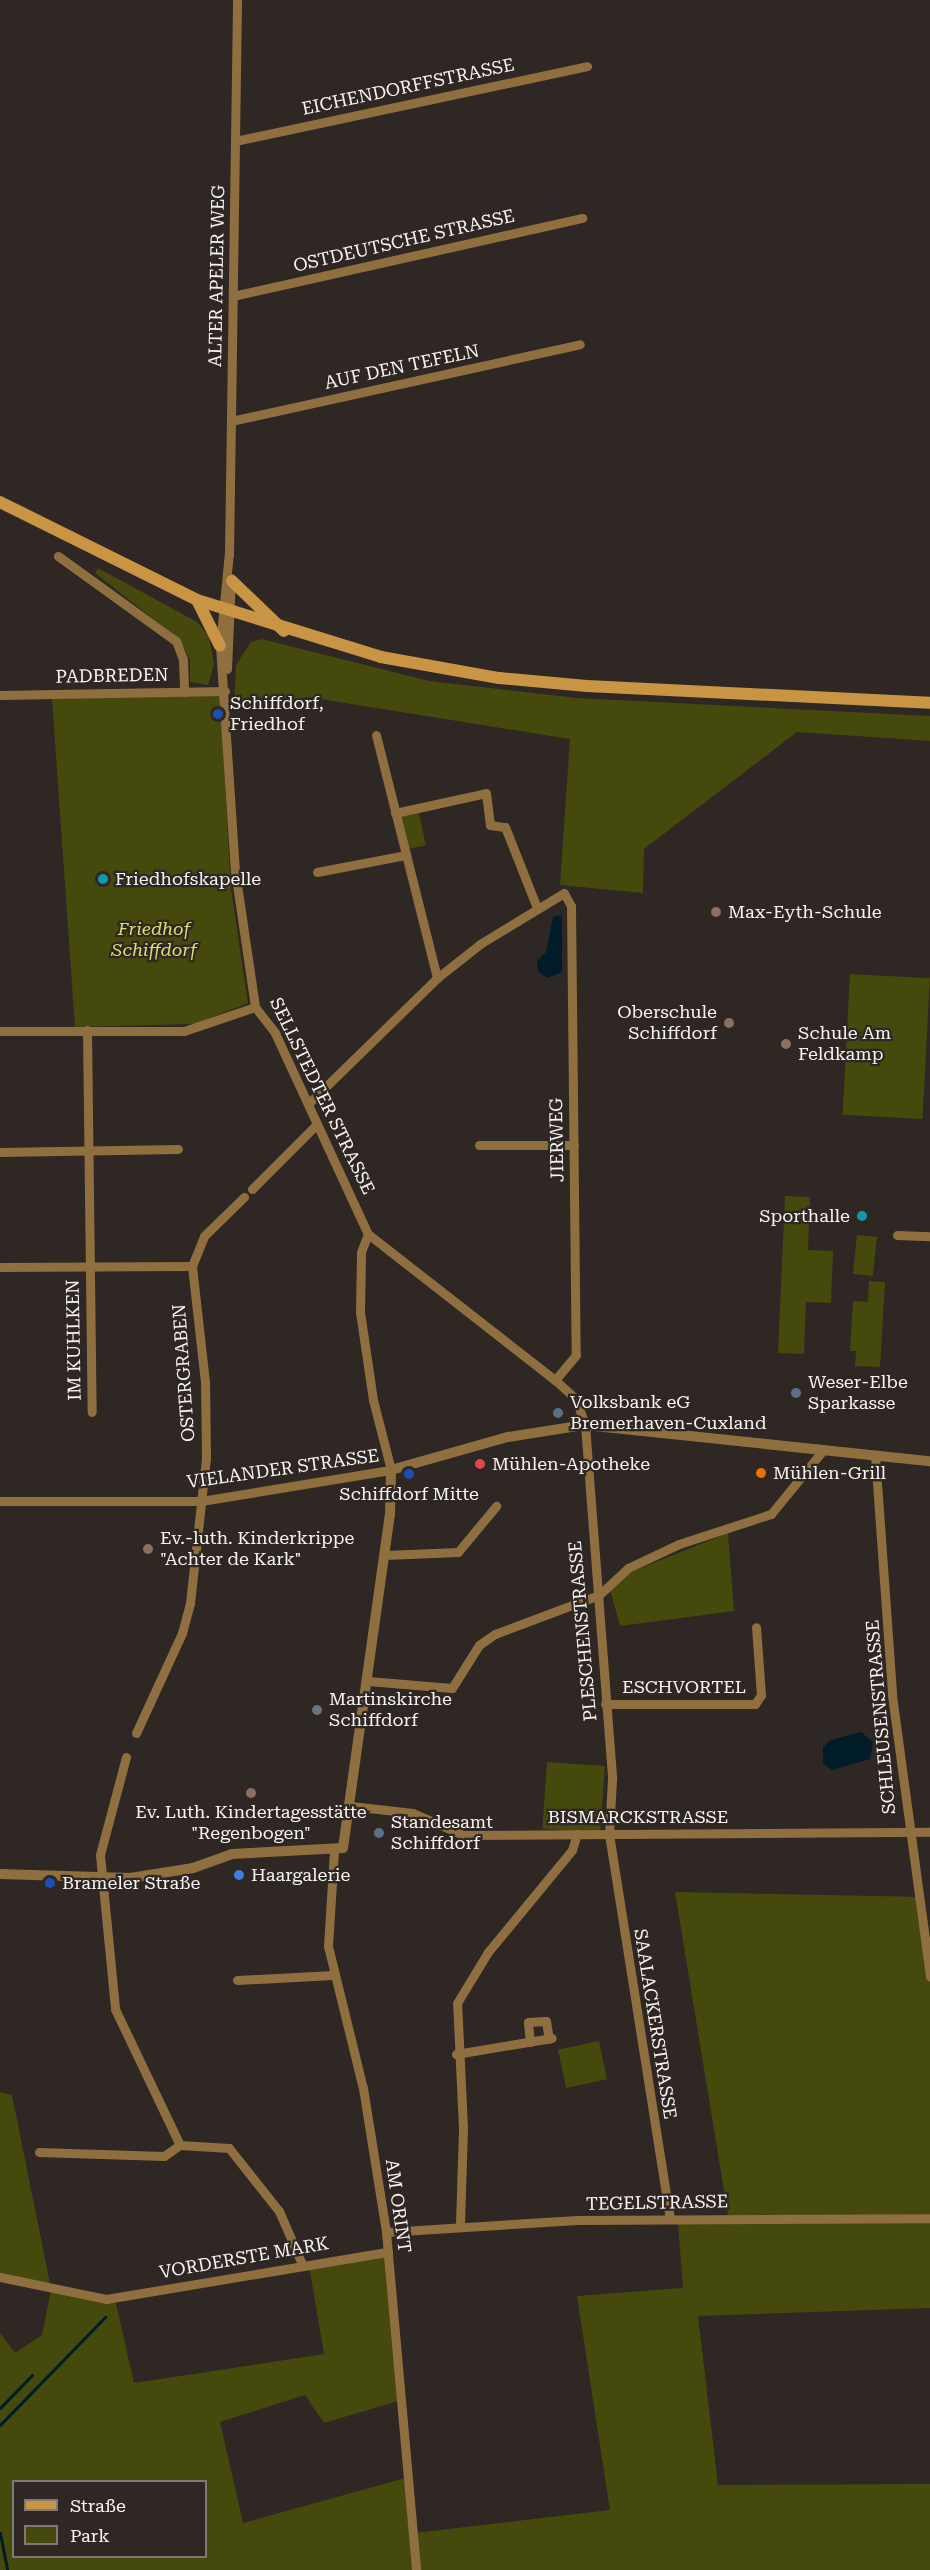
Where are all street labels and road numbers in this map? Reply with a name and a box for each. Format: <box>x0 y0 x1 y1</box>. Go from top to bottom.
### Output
street label: EICHENDORFFSTRASSE <box>300 54 516 120</box>
street label: ALTER APELER WEG <box>205 185 229 367</box>
street label: OSTDEUTSCHE STRASSE <box>291 205 517 277</box>
street label: AUF DEN TEFELN <box>323 340 481 394</box>
street label: PADBREDEN <box>55 664 169 688</box>
street label: SELLSTEDTER STRASSE <box>265 994 379 1198</box>
street label: JIERWEG <box>545 1098 569 1182</box>
street label: IM KUHLKEN <box>62 1279 86 1401</box>
street label: OSTERGRABEN <box>168 1303 200 1443</box>
street label: VIELANDER STRASSE <box>185 1445 381 1493</box>
street label: PLESCHENSTRASSE <box>564 1540 602 1722</box>
street label: SCHLEUSENSTRASSE <box>862 1619 900 1815</box>
street label: ESCHVORTEL <box>622 1676 746 1698</box>
street label: BISMARCKSTRASSE <box>548 1806 728 1828</box>
street label: SAALACKERSTRASSE <box>629 1927 681 2121</box>
street label: AM ORINT <box>381 2158 415 2254</box>
street label: TEGELSTRASSE <box>586 2191 728 2215</box>
street label: VORDERSTE MARK <box>158 2232 330 2284</box>

